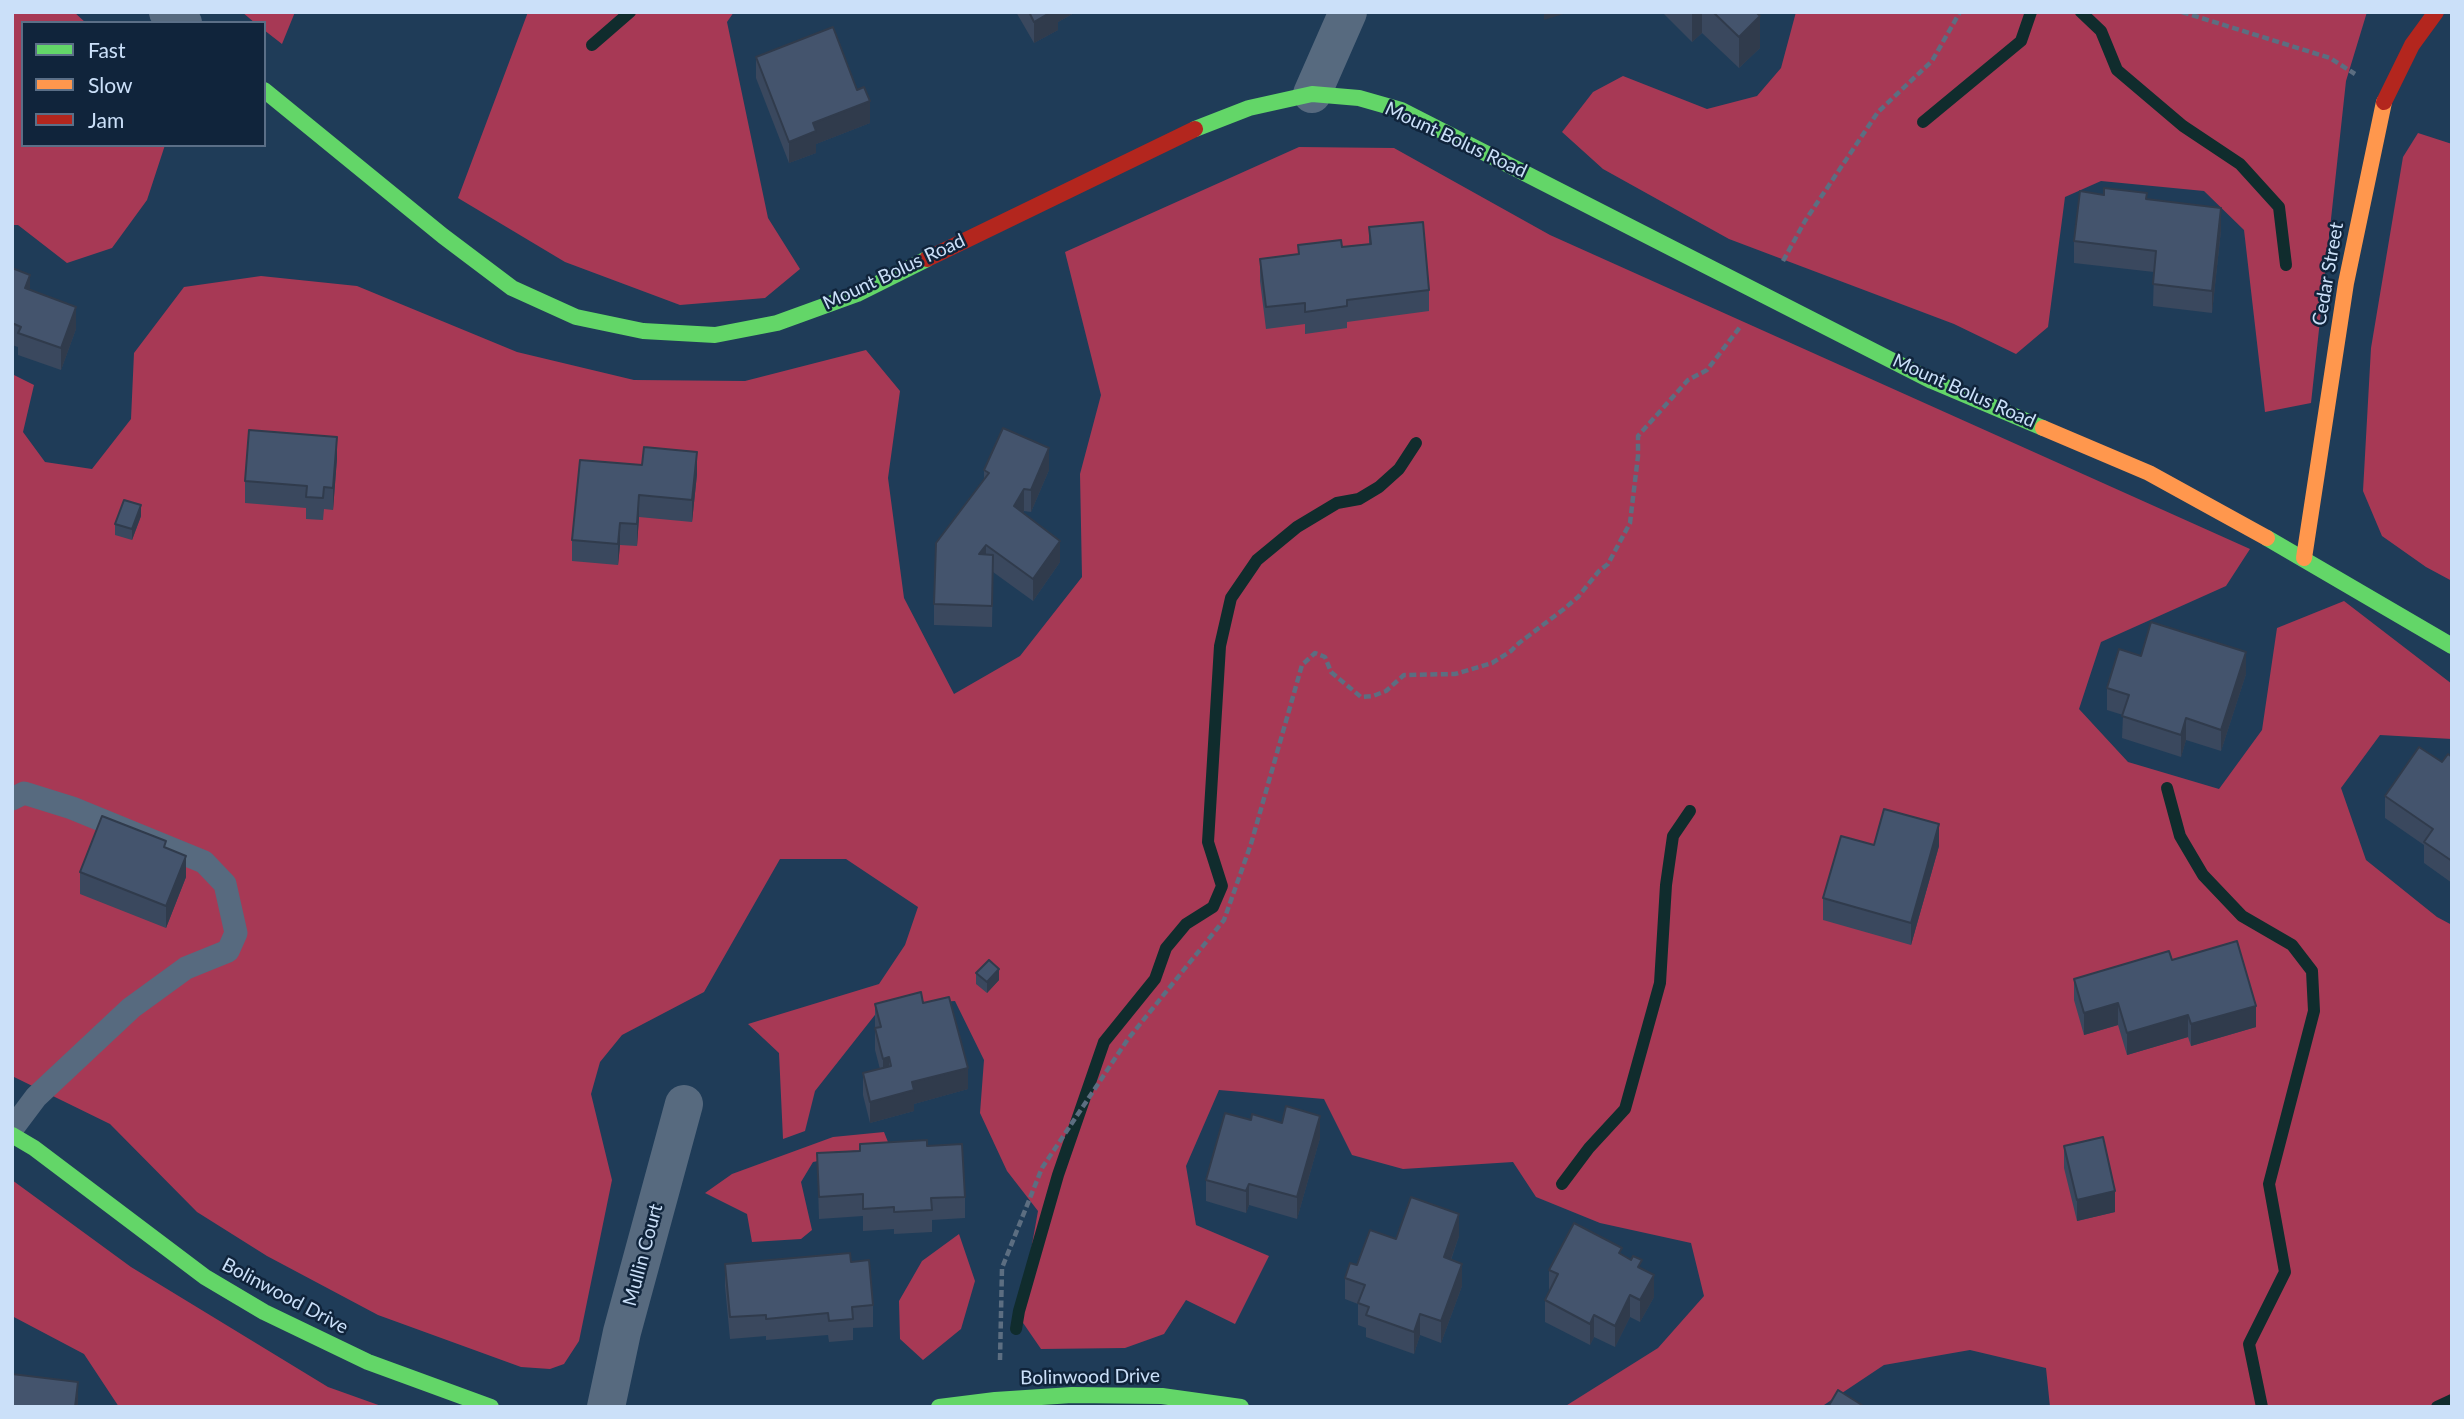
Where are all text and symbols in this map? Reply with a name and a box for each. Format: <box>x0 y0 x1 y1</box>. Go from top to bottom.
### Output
legend <box>21 21 266 147</box>
text: Fast <box>88 37 125 62</box>
text: Slow <box>88 72 132 97</box>
street label: Mount Bolus Road <box>1381 97 1531 183</box>
text: Jam <box>88 107 124 132</box>
street label: Cedar Street <box>2308 221 2348 327</box>
street label: Mount Bolus Road <box>819 229 969 315</box>
street label: Mount Bolus Road <box>1889 349 2039 433</box>
street label: Mullin Court <box>618 1202 668 1308</box>
street label: Bolinwood Drive <box>218 1253 352 1339</box>
street label: Bolinwood Drive <box>1020 1364 1160 1390</box>

